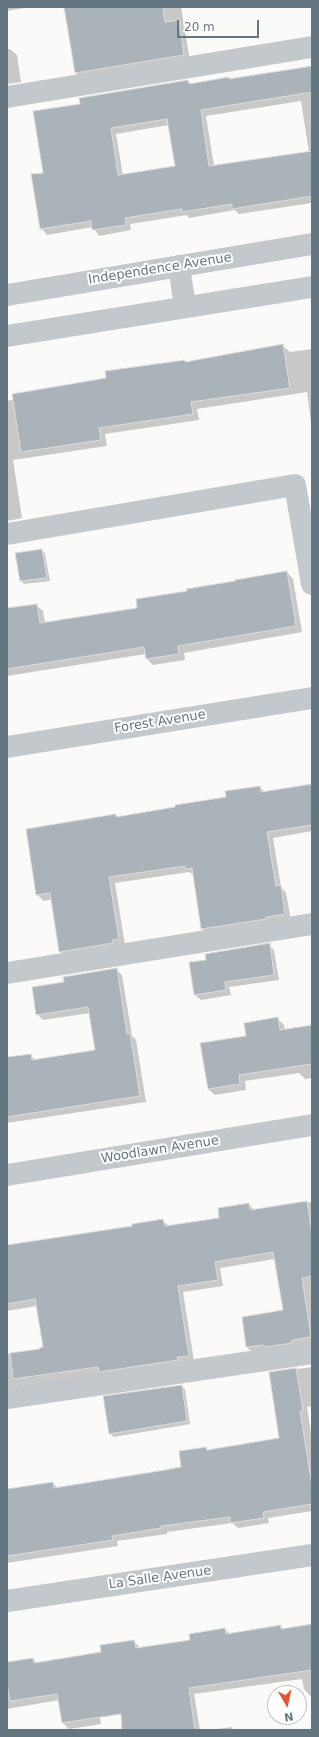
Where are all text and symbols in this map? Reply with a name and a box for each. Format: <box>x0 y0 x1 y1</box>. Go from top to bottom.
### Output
scale bar <box>179 12 261 38</box>
text: 20 m <box>184 20 215 34</box>
street label: Independence Avenue <box>87 250 233 288</box>
street label: Forest Avenue <box>113 707 207 737</box>
street label: Woodlawn Avenue <box>100 1133 220 1167</box>
street label: La Salle Avenue <box>108 1563 212 1593</box>
north arrow <box>267 1685 307 1725</box>
text: N <box>283 1709 294 1723</box>

